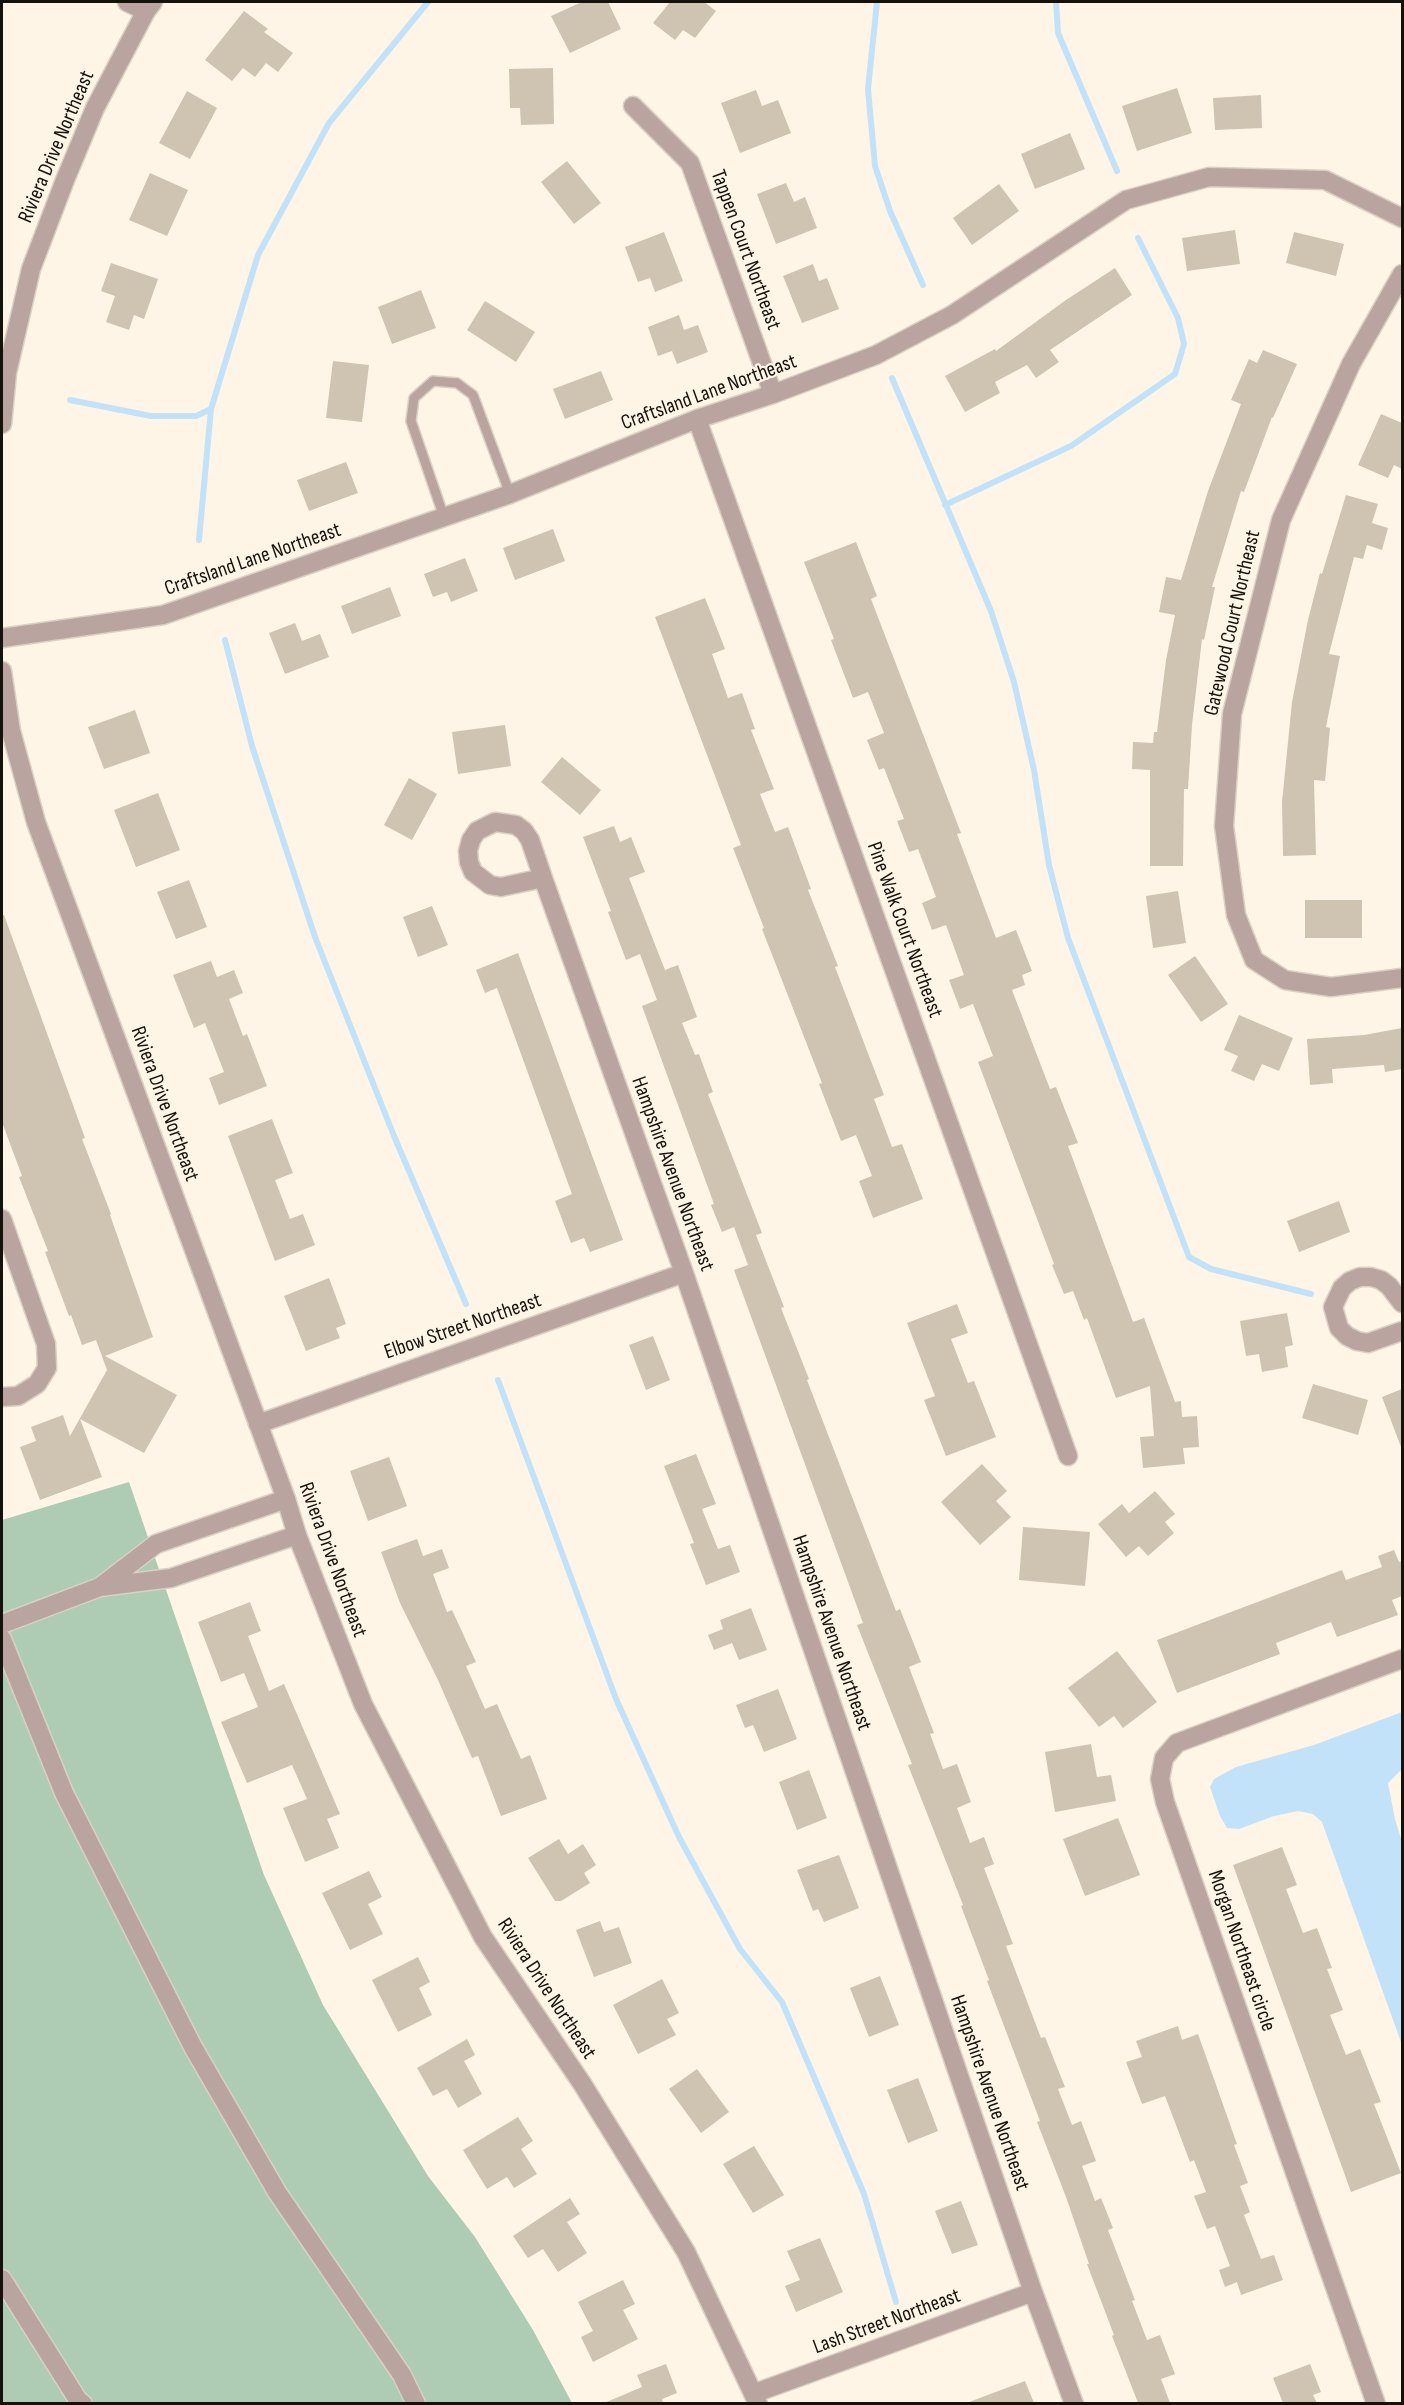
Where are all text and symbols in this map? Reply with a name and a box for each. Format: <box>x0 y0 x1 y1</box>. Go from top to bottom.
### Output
street label: Riviera Drive Northeast <box>14 67 100 227</box>
street label: Tappen Court Northeast <box>704 167 786 333</box>
street label: Craftsland Lane Northeast <box>618 350 800 436</box>
street label: Craftsland Lane Northeast <box>161 518 345 602</box>
street label: Gatewood Court Northeast <box>1199 528 1267 718</box>
street label: Pine Walk Court Northeast <box>861 839 947 1021</box>
street label: Riviera Drive Northeast <box>124 1023 204 1185</box>
street label: Hampshire Avenue Northeast <box>625 1073 719 1275</box>
street label: Elbow Street Northeast <box>381 1288 545 1366</box>
street label: Riviera Drive Northeast <box>292 1479 372 1641</box>
street label: Hampshire Avenue Northeast <box>786 1532 876 1734</box>
street label: Morgan Northeast circle <box>1202 1867 1280 2035</box>
street label: Riviera Drive Northeast <box>491 1914 601 2064</box>
street label: Hampshire Avenue Northeast <box>944 1992 1034 2194</box>
street label: Lash Street Northeast <box>810 2284 964 2360</box>

